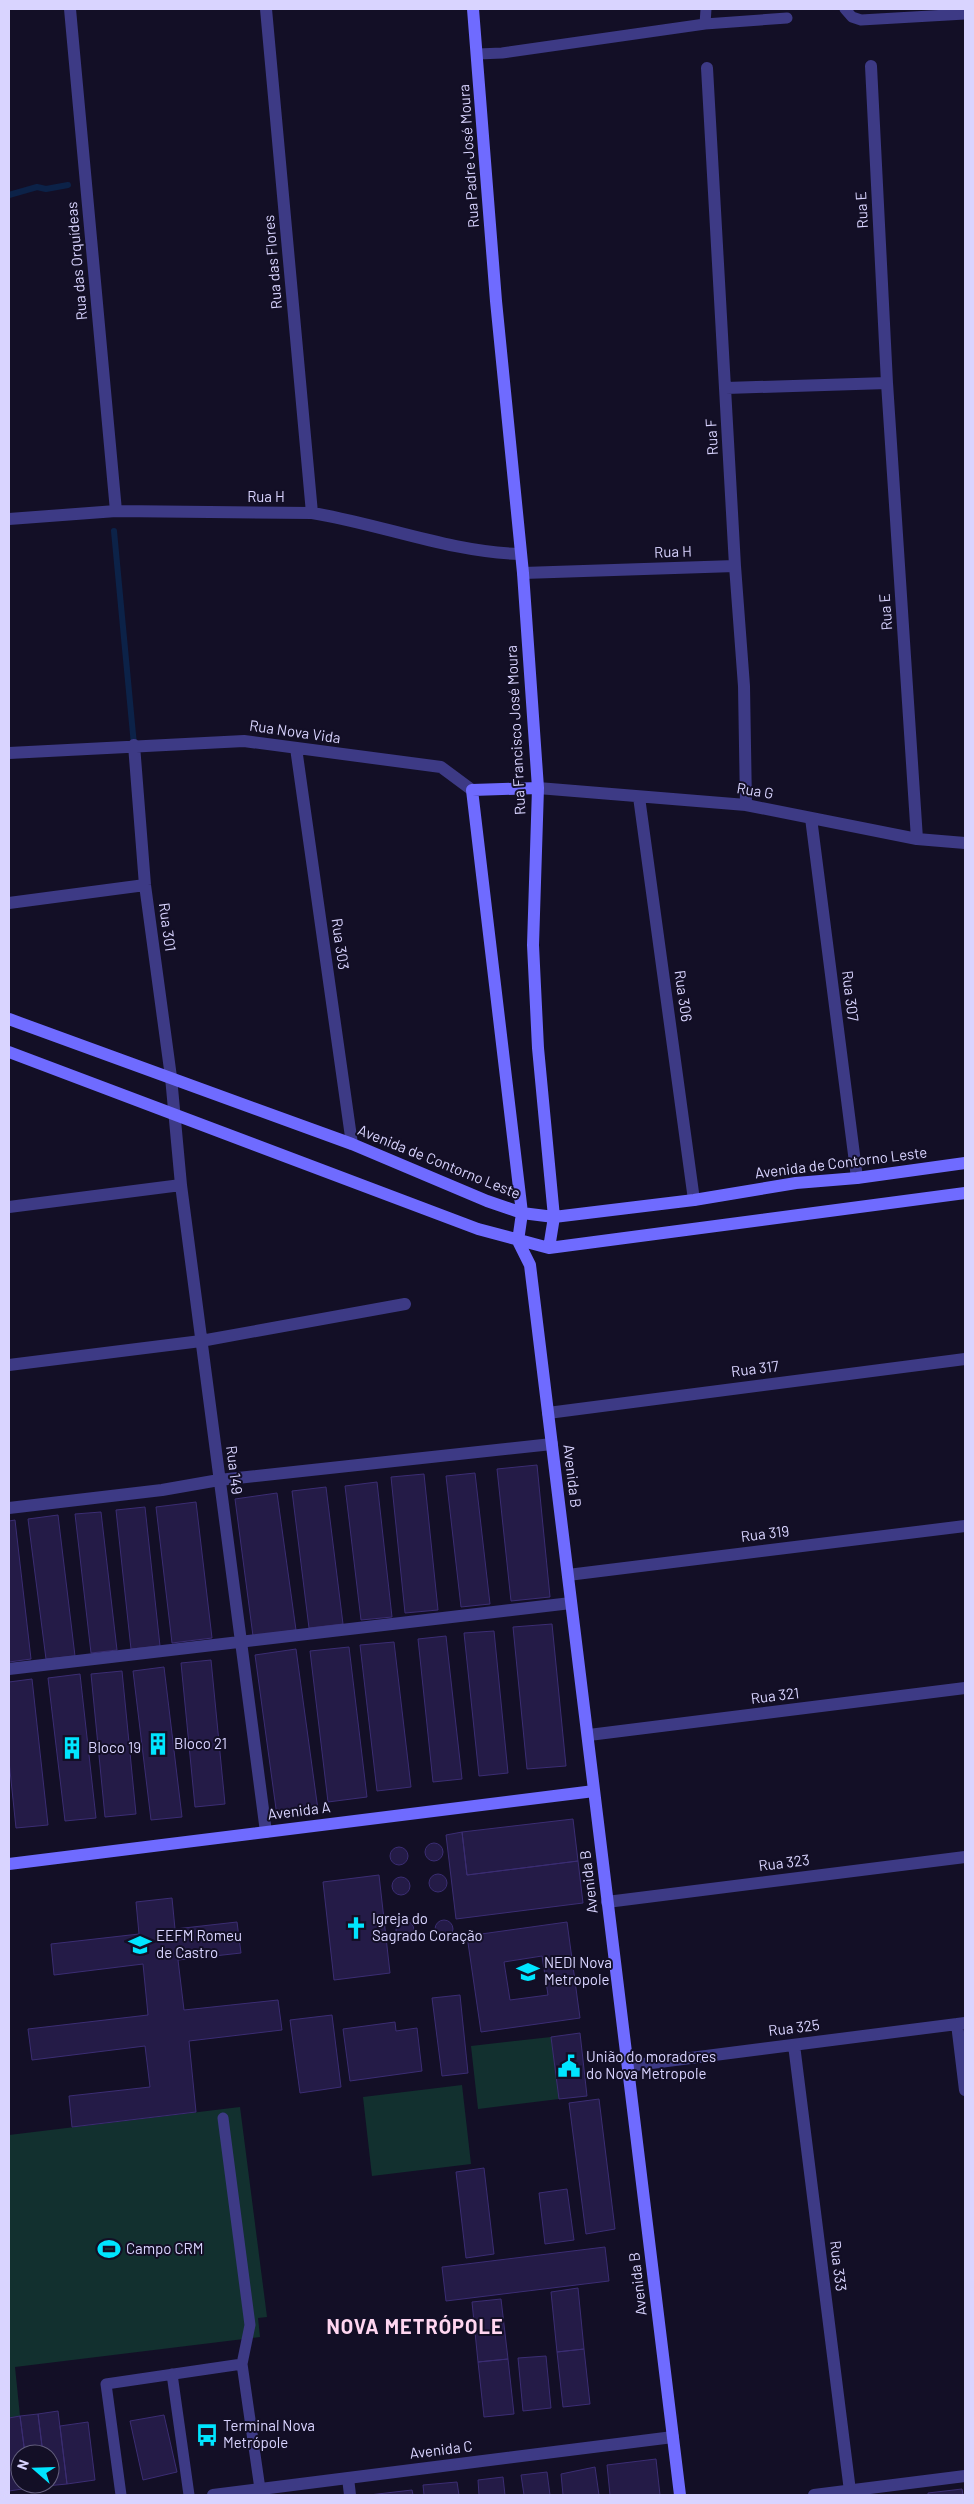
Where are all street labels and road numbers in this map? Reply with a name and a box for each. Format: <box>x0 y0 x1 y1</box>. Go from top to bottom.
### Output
street label: Rua Padre José Moura <box>454 84 482 229</box>
street label: Rua E <box>851 191 871 229</box>
street label: Rua das Orquídeas <box>62 201 90 321</box>
street label: Rua das Flores <box>259 214 285 310</box>
street label: Rua F <box>701 418 721 456</box>
street label: Rua H <box>247 487 285 505</box>
street label: Rua H <box>654 541 692 561</box>
street label: Rua E <box>875 593 895 631</box>
street label: Rua Francisco José Moura <box>502 645 528 815</box>
street label: Rua Nova Vida <box>248 716 342 746</box>
street label: Rua G <box>735 778 775 802</box>
street label: Rua 301 <box>156 901 180 952</box>
street label: Rua 303 <box>328 917 354 971</box>
street label: Rua 306 <box>671 969 697 1023</box>
street label: Rua 307 <box>839 969 863 1022</box>
street label: Avenida de Contorno Leste <box>355 1120 523 1202</box>
street label: Avenida de Contorno Leste <box>754 1142 928 1182</box>
street label: Rua 317 <box>730 1356 780 1380</box>
street label: Avenida B <box>560 1443 586 1509</box>
street label: Rua 149 <box>223 1444 247 1495</box>
street label: Rua 319 <box>740 1521 790 1545</box>
street label: Rua 321 <box>750 1683 800 1707</box>
street label: Avenida A <box>266 1797 331 1823</box>
street label: Avenida B <box>575 1849 601 1915</box>
street label: Rua 323 <box>757 1850 810 1874</box>
street label: Rua 325 <box>767 2015 820 2039</box>
street label: Rua 333 <box>827 2239 851 2292</box>
street label: Avenida B <box>624 2251 650 2317</box>
street label: Avenida C <box>408 2436 473 2462</box>

